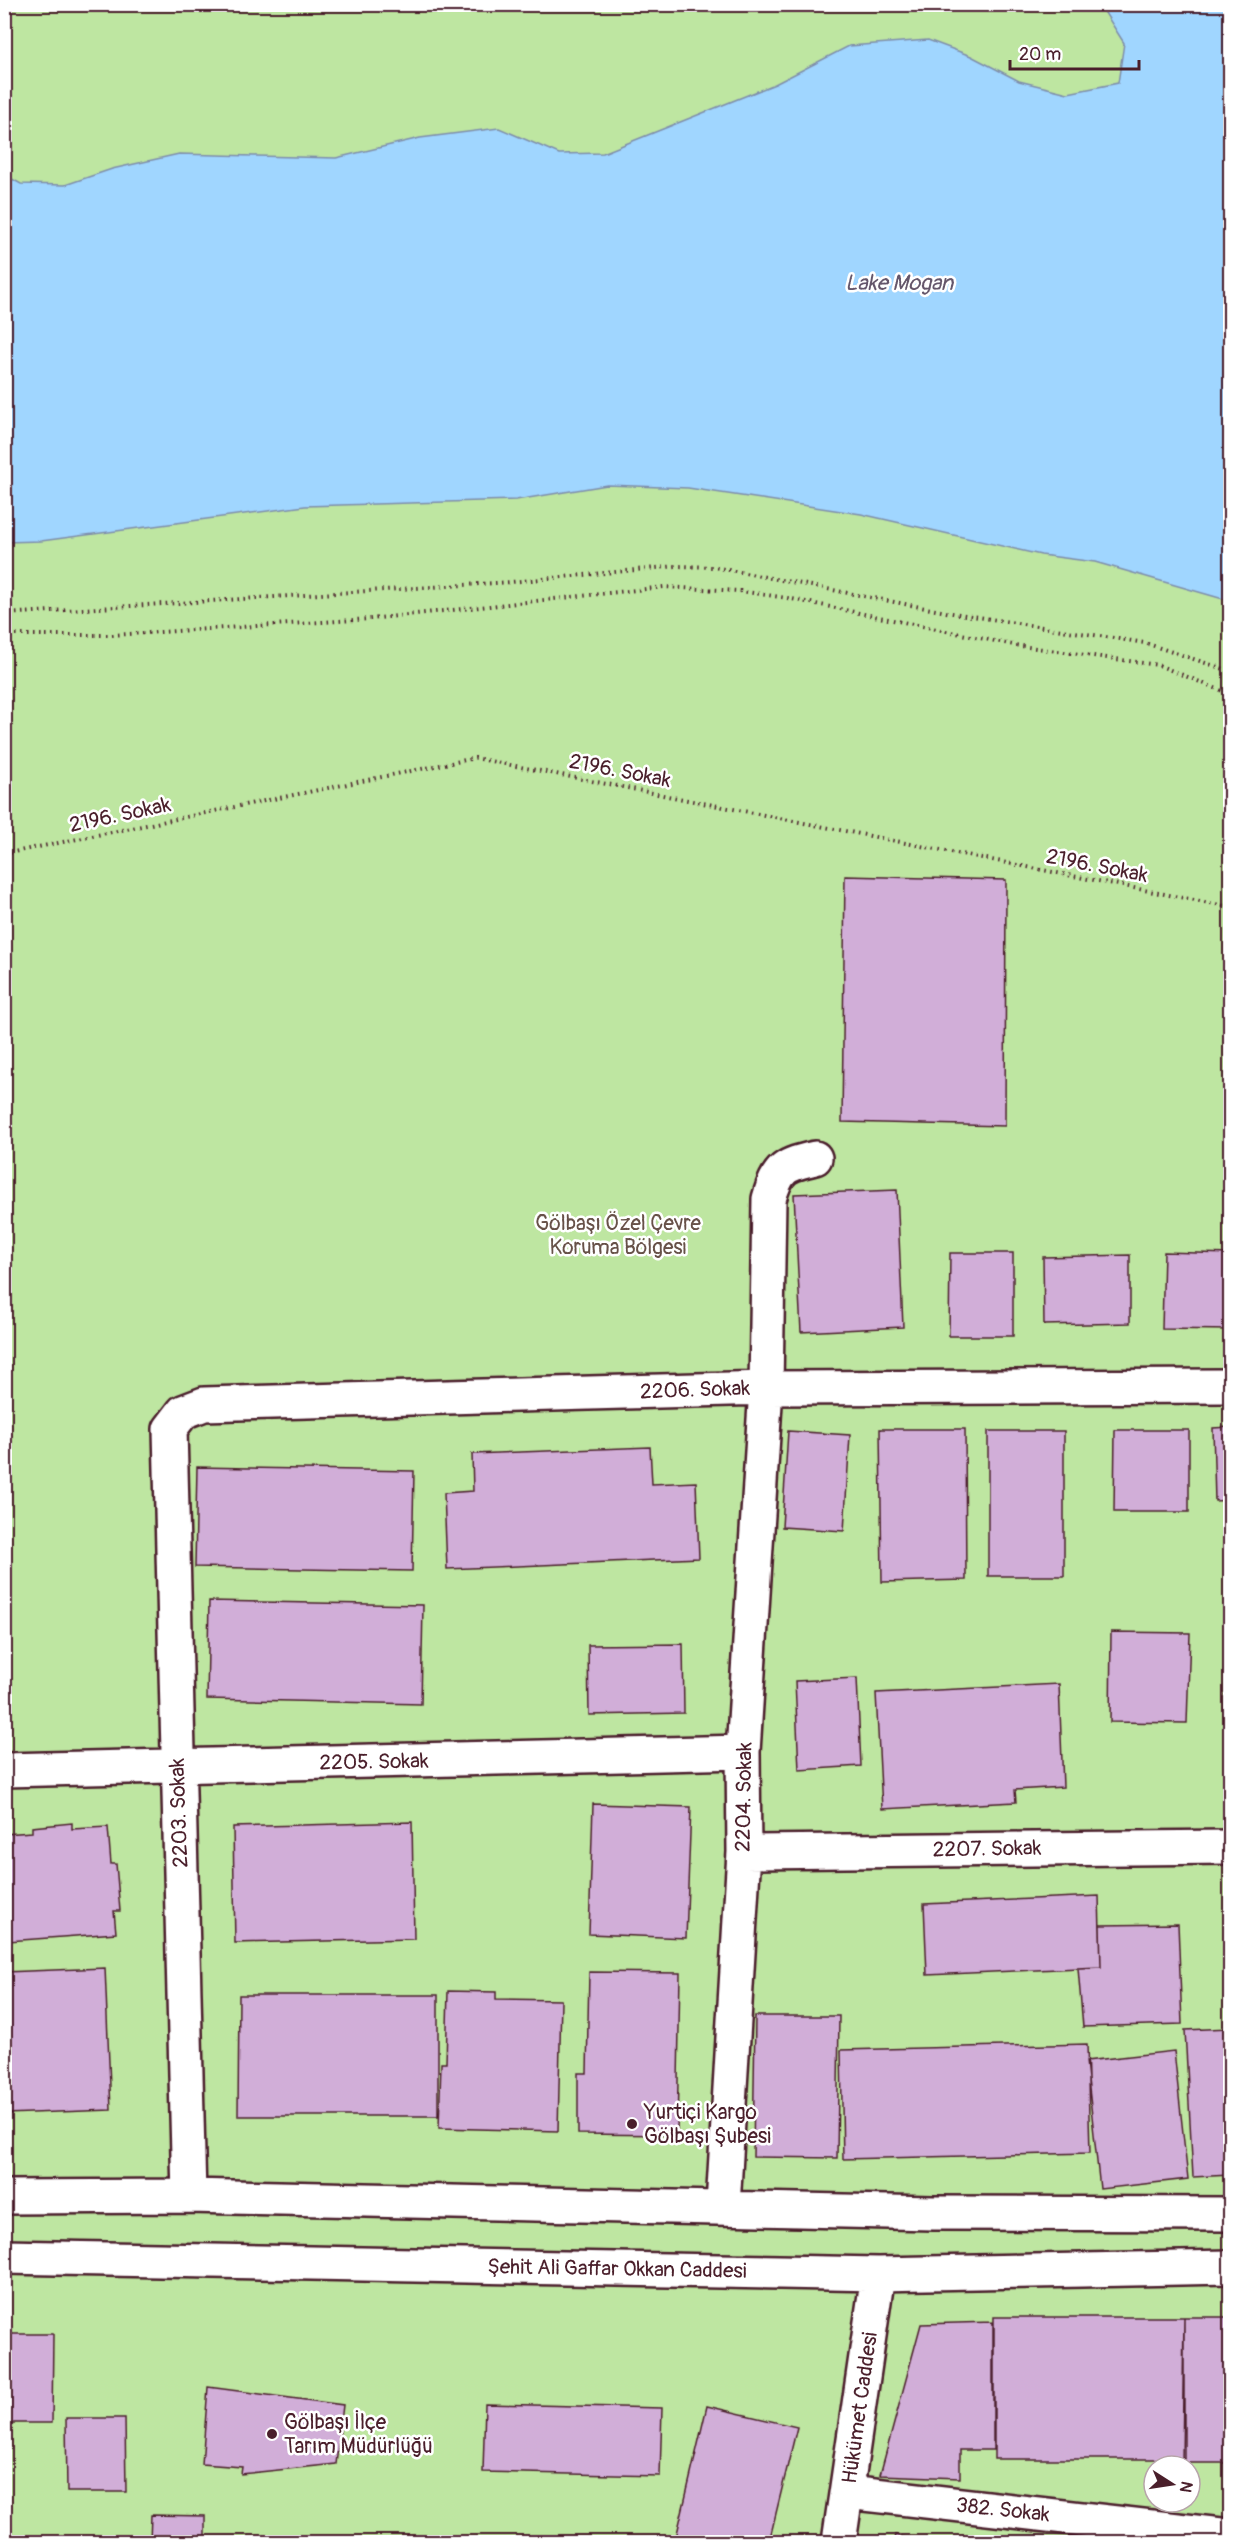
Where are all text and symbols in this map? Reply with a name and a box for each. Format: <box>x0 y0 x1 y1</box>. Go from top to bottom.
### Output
scale bar <box>1010 33 1139 71</box>
text: 20 m <box>1019 43 1061 66</box>
water label: Lake Mogan <box>845 269 955 297</box>
street label: 2196. Sokak <box>567 748 673 794</box>
street label: 2196. Sokak <box>67 791 173 839</box>
street label: 2196. Sokak <box>1044 843 1150 889</box>
park label: Gölbaşı Özel Çevre Koruma Bölgesi <box>535 1210 701 1261</box>
street label: 2206. Sokak <box>640 1375 751 1405</box>
street label: 2204. Sokak <box>730 1742 758 1852</box>
street label: 2205. Sokak <box>319 1748 429 1776</box>
street label: 2203. Sokak <box>164 1758 194 1868</box>
street label: 2207. Sokak <box>932 1835 1042 1863</box>
place label: Yurtiçi Kargo Gölbaşı Şubesi <box>643 2099 771 2150</box>
marker: Yurtiçi Kargo Gölbaşı Şubesi <box>625 2117 639 2131</box>
street label: Şehit Ali Gaffar Okkan Caddesi <box>487 2253 747 2285</box>
street label: Hükümet Caddesi <box>836 2330 884 2486</box>
place label: Gölbaşı İlçe Tarım Müdürlüğü <box>284 2409 433 2460</box>
marker: Gölbaşı İlçe Tarım Müdürlüğü <box>265 2427 279 2441</box>
north arrow <box>1142 2454 1202 2514</box>
text: N <box>1175 2480 1197 2494</box>
street label: 382. Sokak <box>955 2492 1051 2528</box>

